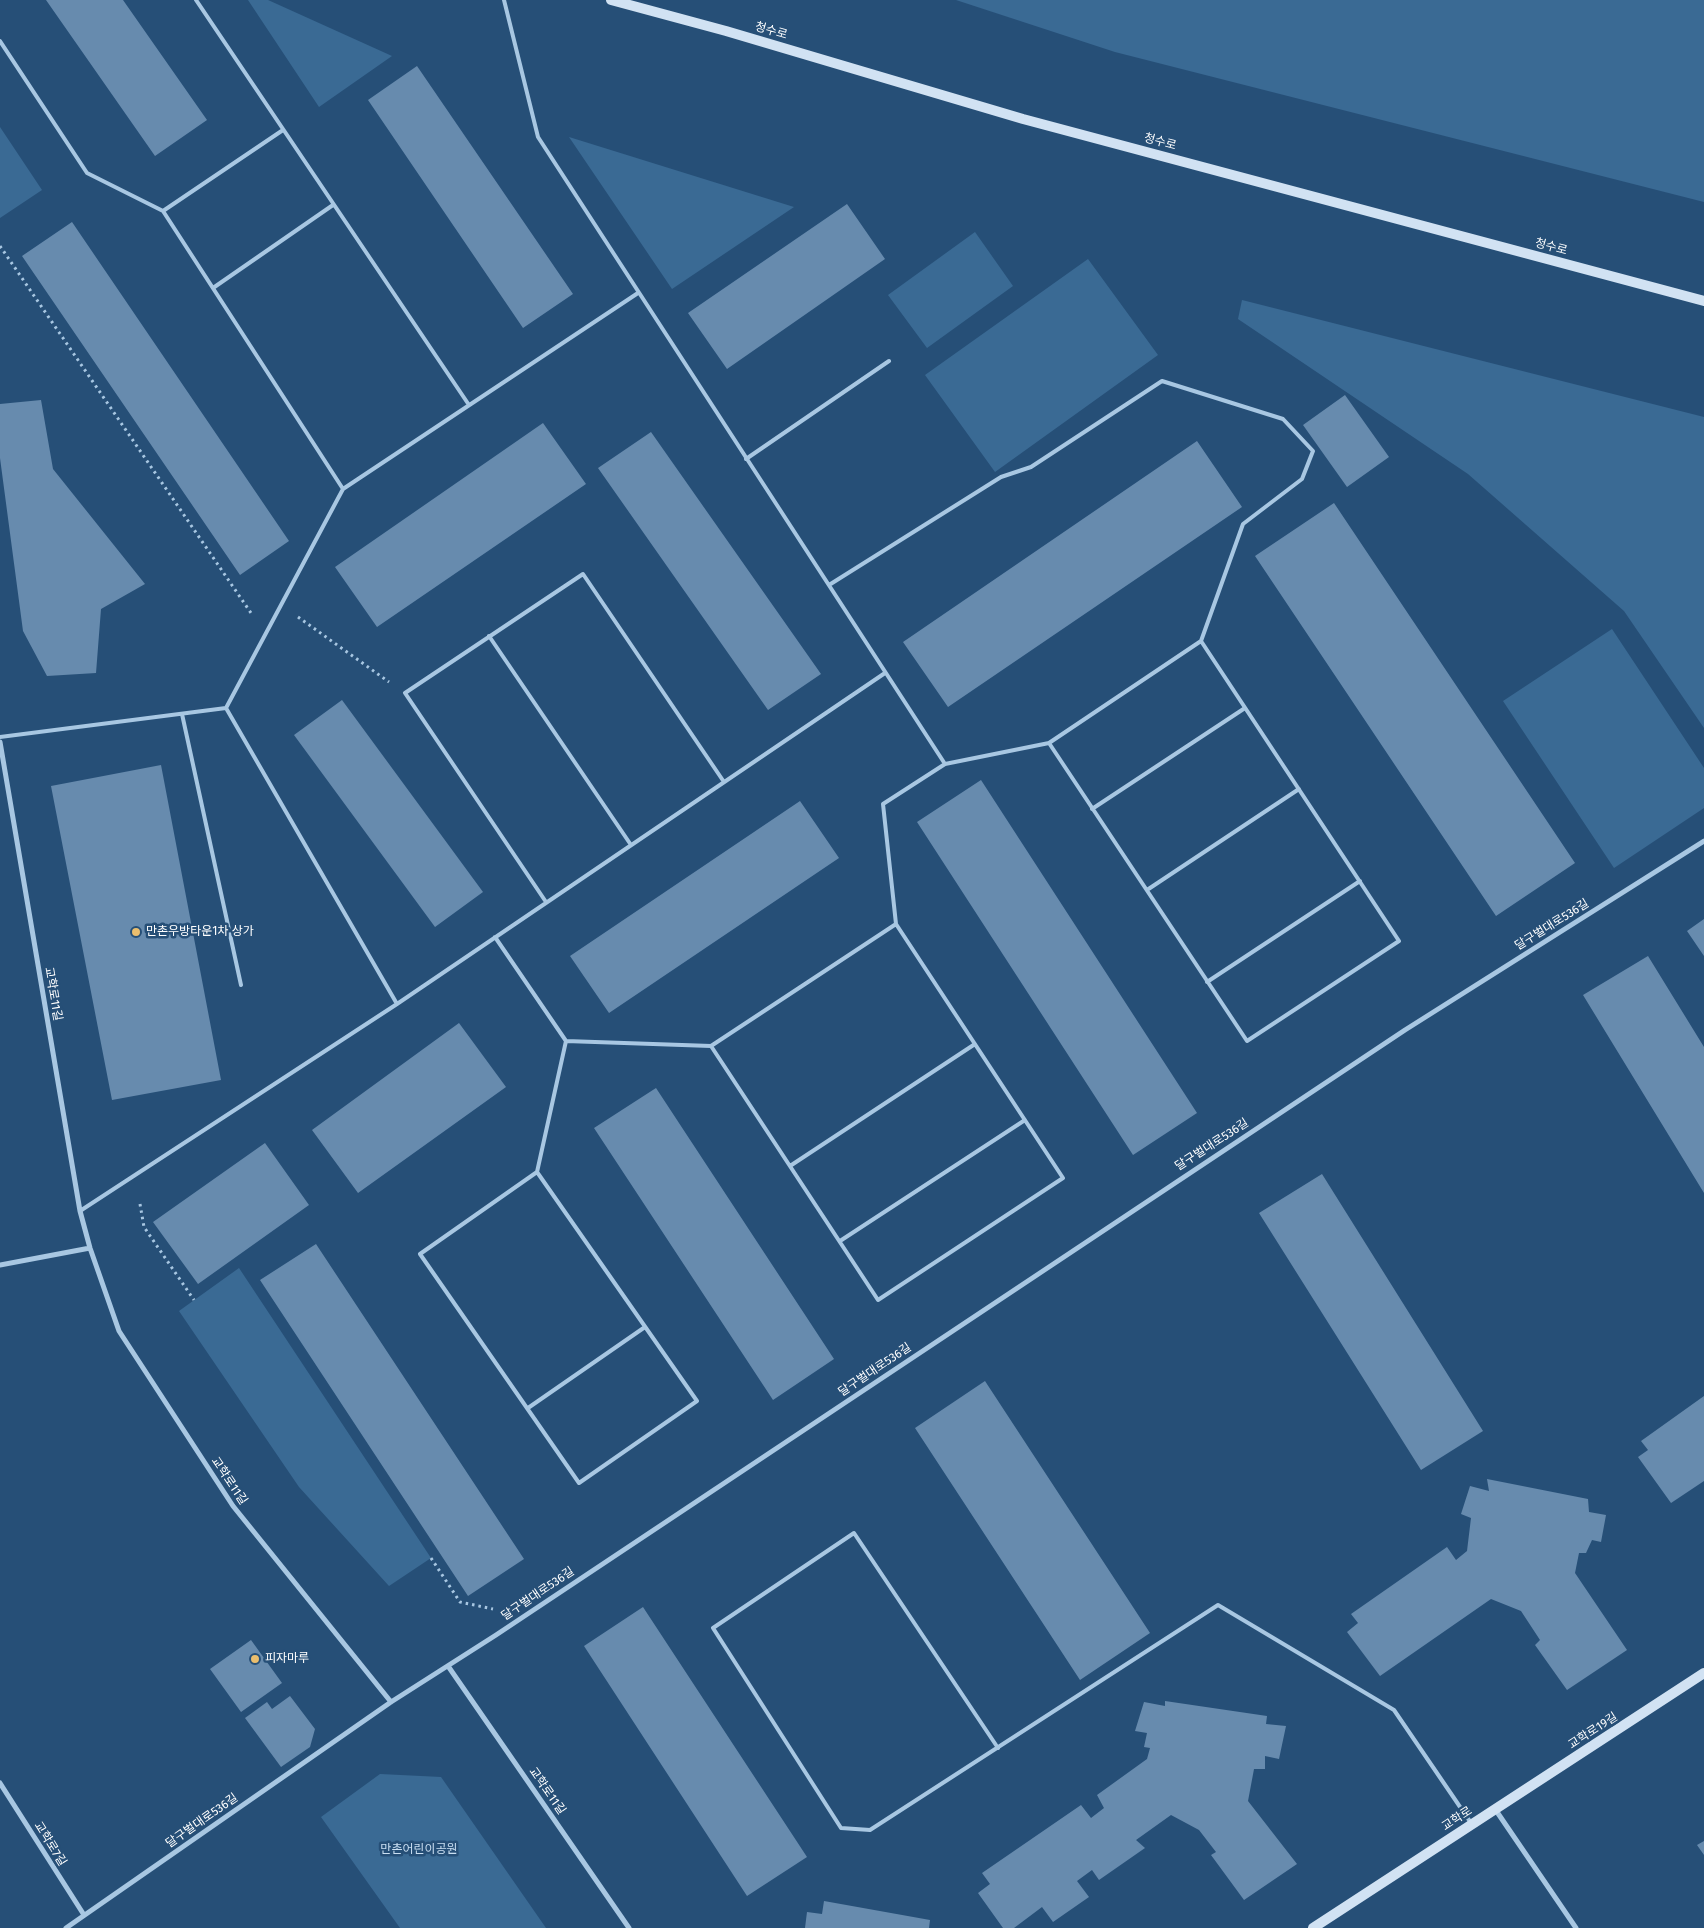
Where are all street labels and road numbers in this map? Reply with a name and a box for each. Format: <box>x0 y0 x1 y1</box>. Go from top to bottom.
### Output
street label: 청수로 <box>753 20 789 42</box>
street label: 청수로 <box>1142 131 1178 153</box>
street label: 청수로 <box>1533 236 1569 258</box>
street label: 달구벌대로536길 <box>1512 896 1592 954</box>
street label: 교학로11길 <box>41 966 65 1022</box>
street label: 달구벌대로536길 <box>1173 1116 1251 1174</box>
street label: 달구벌대로536길 <box>836 1340 914 1400</box>
street label: 교학로11길 <box>208 1454 250 1508</box>
street label: 달구벌대로536길 <box>499 1564 577 1624</box>
street label: 교학로19길 <box>1566 1710 1620 1752</box>
street label: 교학로11길 <box>526 1765 568 1817</box>
street label: 달구벌대로536길 <box>163 1791 241 1851</box>
street label: 교학로 <box>1439 1804 1475 1834</box>
street label: 교학로7길 <box>31 1819 69 1869</box>

